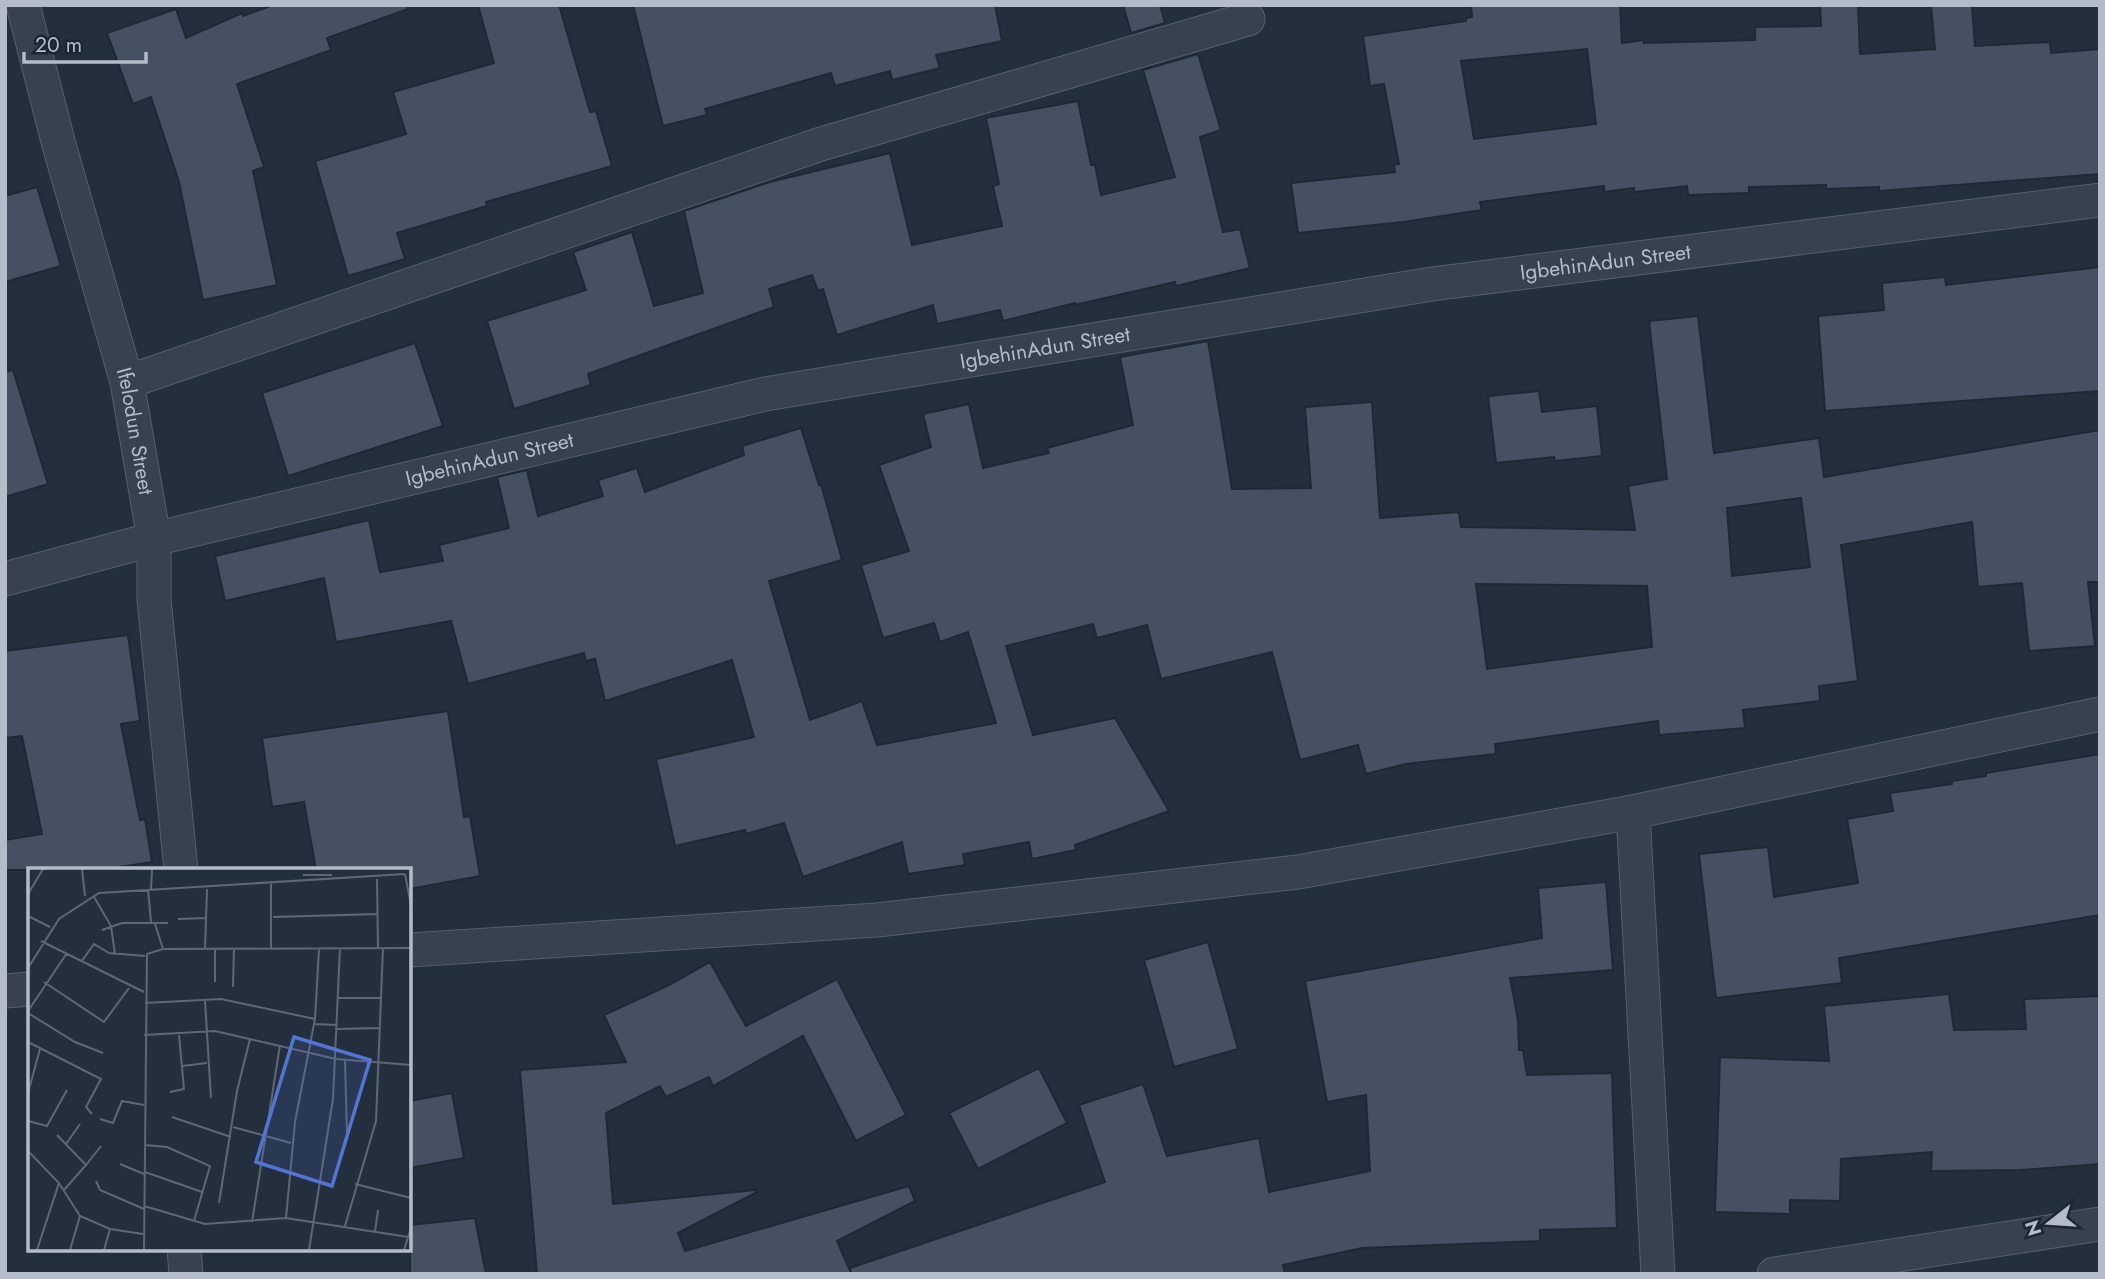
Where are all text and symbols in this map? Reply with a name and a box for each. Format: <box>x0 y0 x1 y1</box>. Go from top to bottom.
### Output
scale bar <box>24 21 147 65</box>
text: 20 m <box>35 30 82 60</box>
street label: IgbehinAdun Street <box>1518 237 1693 288</box>
street label: IgbehinAdun Street <box>958 319 1132 377</box>
street label: Ifelodun Street <box>109 364 161 497</box>
street label: IgbehinAdun Street <box>402 425 576 494</box>
inset map <box>28 868 411 1251</box>
north arrow <box>2014 1188 2084 1258</box>
text: N <box>2018 1217 2048 1239</box>

